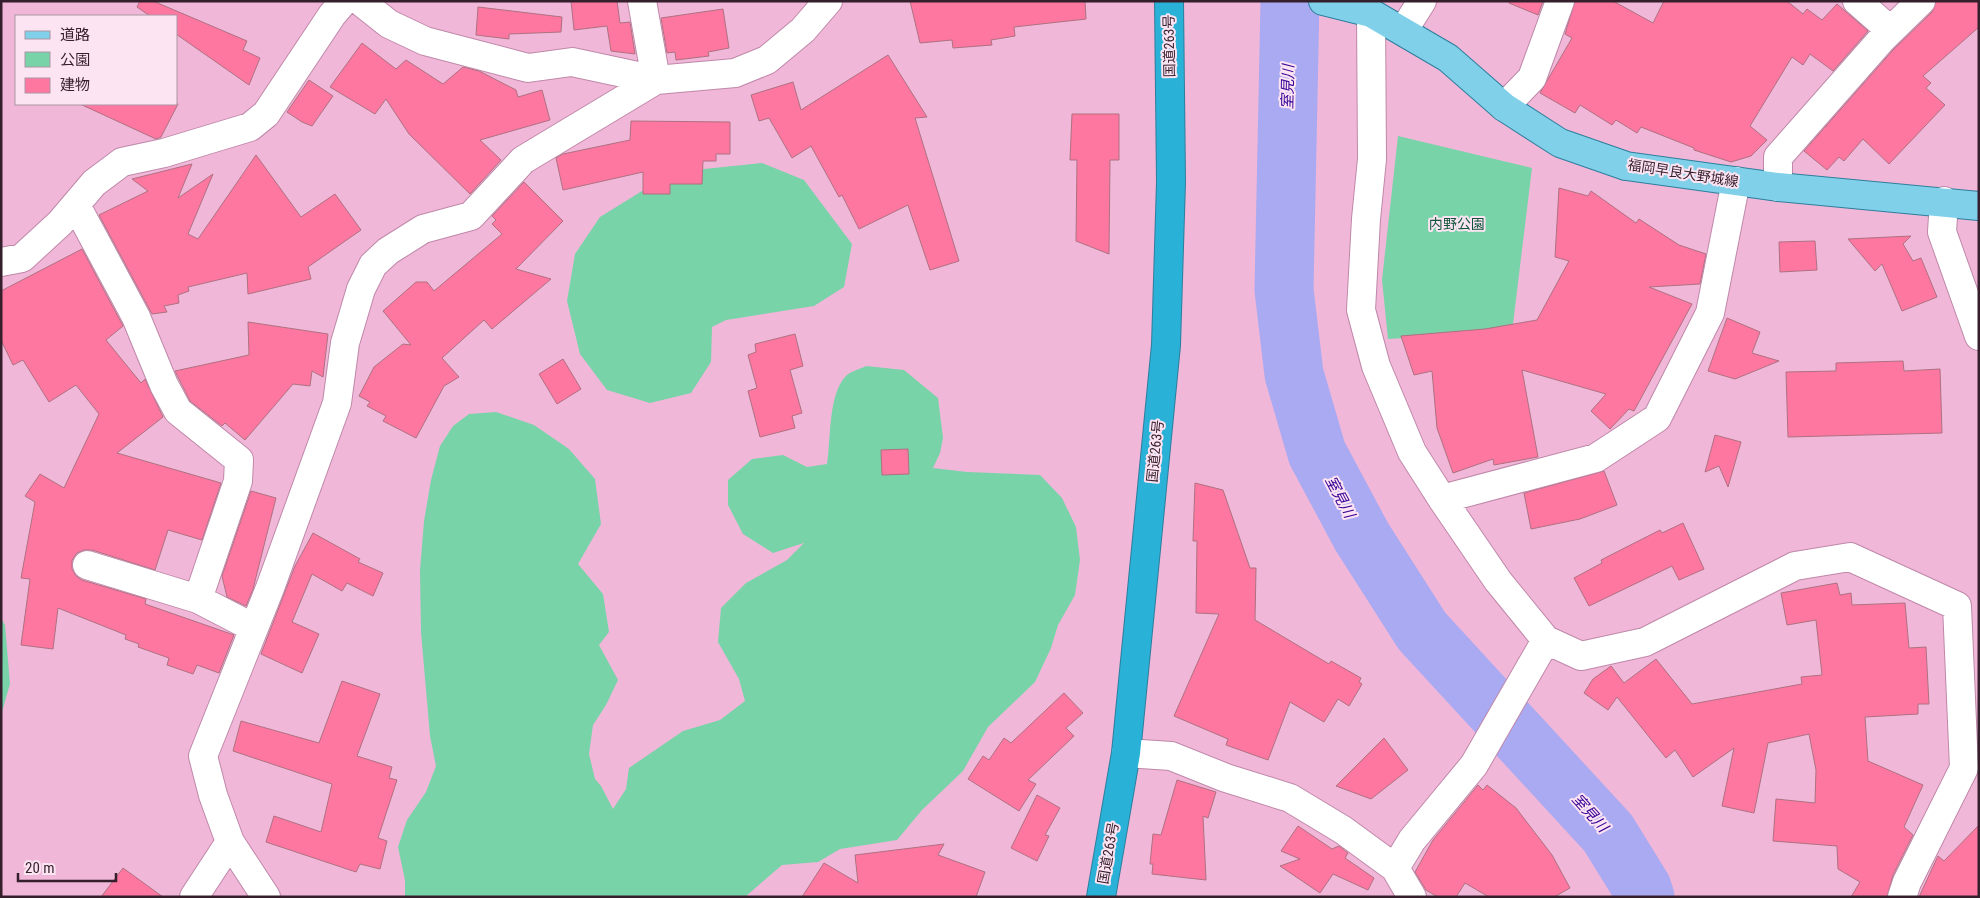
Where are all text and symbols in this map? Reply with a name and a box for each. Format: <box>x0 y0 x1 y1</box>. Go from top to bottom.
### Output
street label: 国道263号 <box>1160 14 1178 78</box>
legend <box>15 15 178 105</box>
text: 道路 <box>60 26 90 44</box>
text: 公園 <box>60 51 90 69</box>
water label: 室見川 <box>1279 62 1297 110</box>
text: 建物 <box>60 76 90 94</box>
street label: 福岡早良大野城線 <box>1626 156 1740 190</box>
park label: 内野公園 <box>1429 216 1485 232</box>
street label: 国道263号 <box>1144 419 1166 483</box>
water label: 室見川 <box>1321 473 1359 523</box>
water label: 室見川 <box>1568 790 1613 837</box>
street label: 国道263号 <box>1095 821 1121 885</box>
scale bar <box>18 850 115 882</box>
text: 20 m <box>25 859 55 877</box>

